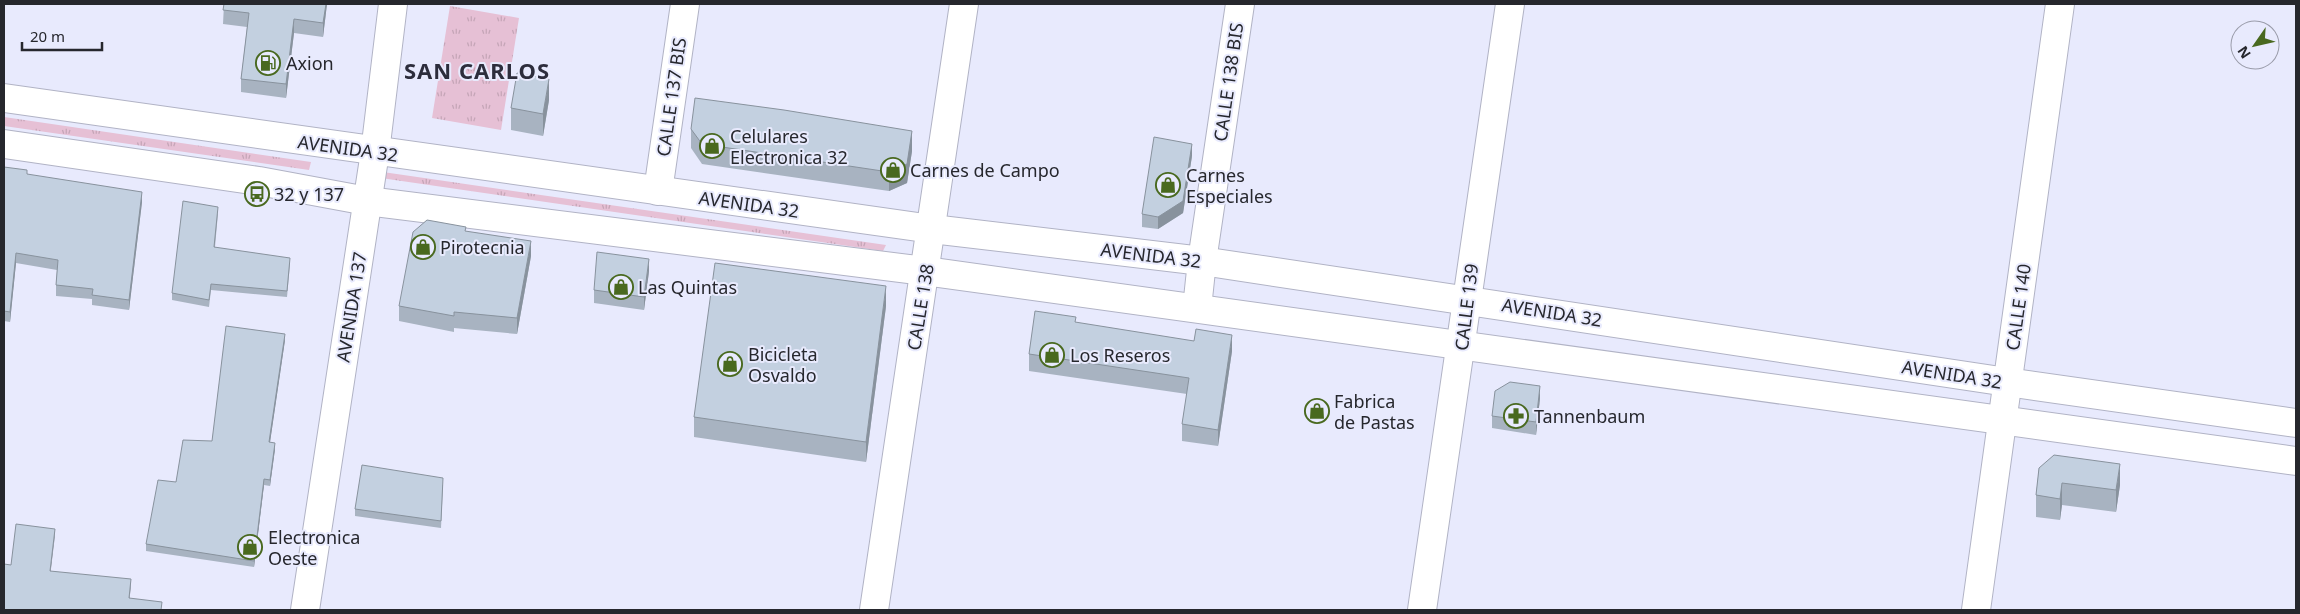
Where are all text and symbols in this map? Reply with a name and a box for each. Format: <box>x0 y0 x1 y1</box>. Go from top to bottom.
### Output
scale bar <box>22 20 102 52</box>
north arrow <box>2230 20 2280 70</box>
street label: CALLE 138 BIS <box>1208 21 1248 143</box>
text: 20 m <box>30 26 65 46</box>
street label: CALLE 137 BIS <box>651 36 691 158</box>
text: N <box>2233 43 2255 63</box>
fuel station icon: Axion <box>255 50 281 76</box>
place label: Axion <box>286 51 334 75</box>
district label: SAN CARLOS <box>404 55 550 85</box>
place label: Celulares Electronica 32 <box>730 124 848 169</box>
street label: AVENIDA 32 <box>296 129 400 167</box>
shop icon: Celulares Electronica 32 <box>699 133 725 159</box>
shop icon: Carnes de Campo <box>880 157 906 183</box>
place label: Carnes de Campo <box>910 158 1060 182</box>
place label: Carnes Especiales <box>1186 163 1273 208</box>
shop icon: Carnes Especiales <box>1155 172 1181 198</box>
bus stop icon: 32 y 137 <box>244 181 270 207</box>
place label: 32 y 137 <box>274 182 344 206</box>
street label: AVENIDA 32 <box>697 185 801 223</box>
shop icon: Pirotecnia <box>410 234 436 260</box>
place label: Pirotecnia <box>440 235 525 259</box>
street label: AVENIDA 32 <box>1099 237 1203 273</box>
street label: AVENIDA 137 <box>330 250 372 364</box>
street label: CALLE 138 <box>901 262 939 352</box>
street label: CALLE 139 <box>1449 262 1483 352</box>
street label: CALLE 140 <box>2000 262 2036 352</box>
shop icon: Las Quintas <box>608 274 634 300</box>
place label: Las Quintas <box>638 275 737 299</box>
street label: AVENIDA 32 <box>1500 292 1604 332</box>
place label: Bicicleta Osvaldo <box>748 342 818 387</box>
shop icon: Los Reseros <box>1039 342 1065 368</box>
place label: Los Reseros <box>1070 343 1170 367</box>
shop icon: Bicicleta Osvaldo <box>717 351 743 377</box>
street label: AVENIDA 32 <box>1900 354 2004 394</box>
place label: Fabrica de Pastas <box>1334 389 1415 434</box>
shop icon: Fabrica de Pastas <box>1304 398 1330 424</box>
pharmacy icon: Tannenbaum <box>1503 403 1529 429</box>
place label: Tannenbaum <box>1534 404 1645 428</box>
place label: Electronica Oeste <box>268 525 360 570</box>
shop icon: Electronica Oeste <box>237 534 263 560</box>

